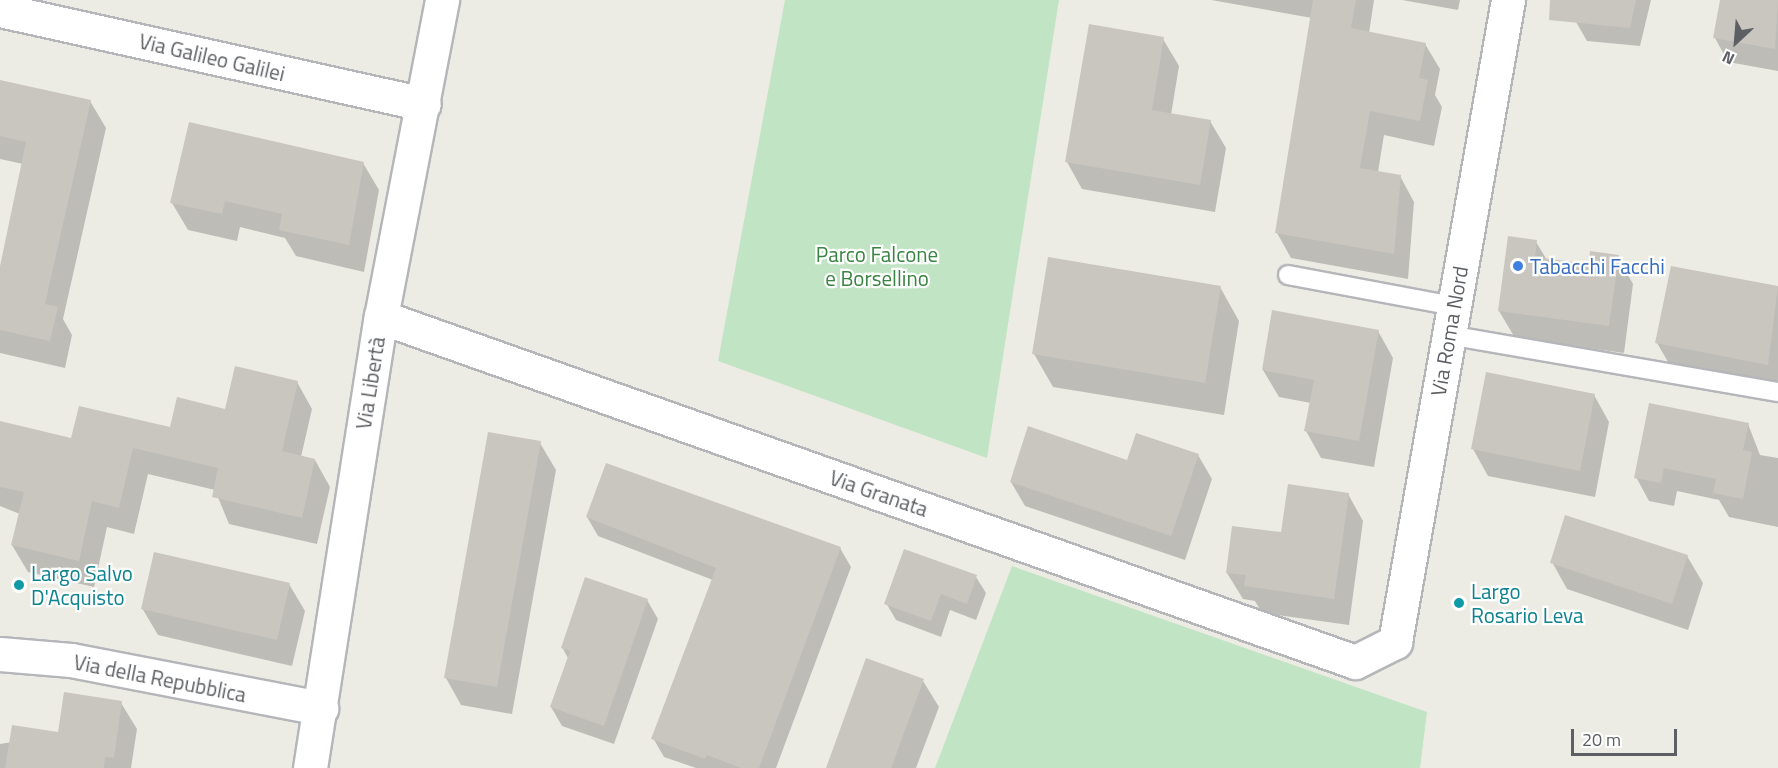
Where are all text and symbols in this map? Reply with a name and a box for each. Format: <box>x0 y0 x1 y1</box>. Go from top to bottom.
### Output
north arrow <box>1706 12 1766 72</box>
street label: Via Galileo Galilei <box>137 28 287 86</box>
text: N <box>1718 45 1738 71</box>
park label: Parco Falcone e Borsellino <box>816 241 938 291</box>
place label: Tabacchi Facchi <box>1530 253 1665 279</box>
marker: Tabacchi Facchi <box>1511 259 1525 273</box>
street label: Via Roma Nord <box>1425 264 1473 398</box>
street label: Via Libertà <box>350 335 390 431</box>
street label: Via Granata <box>826 464 932 522</box>
place label: Largo Salvo D'Acquisto <box>31 560 133 610</box>
marker: Largo Salvo D'Acquisto <box>12 578 26 592</box>
place label: Largo Rosario Leva <box>1471 578 1584 628</box>
marker: Largo Rosario Leva <box>1452 596 1466 610</box>
street label: Via della Repubblica <box>72 649 248 707</box>
scale bar <box>1574 717 1680 755</box>
text: 20 m <box>1582 726 1621 753</box>

